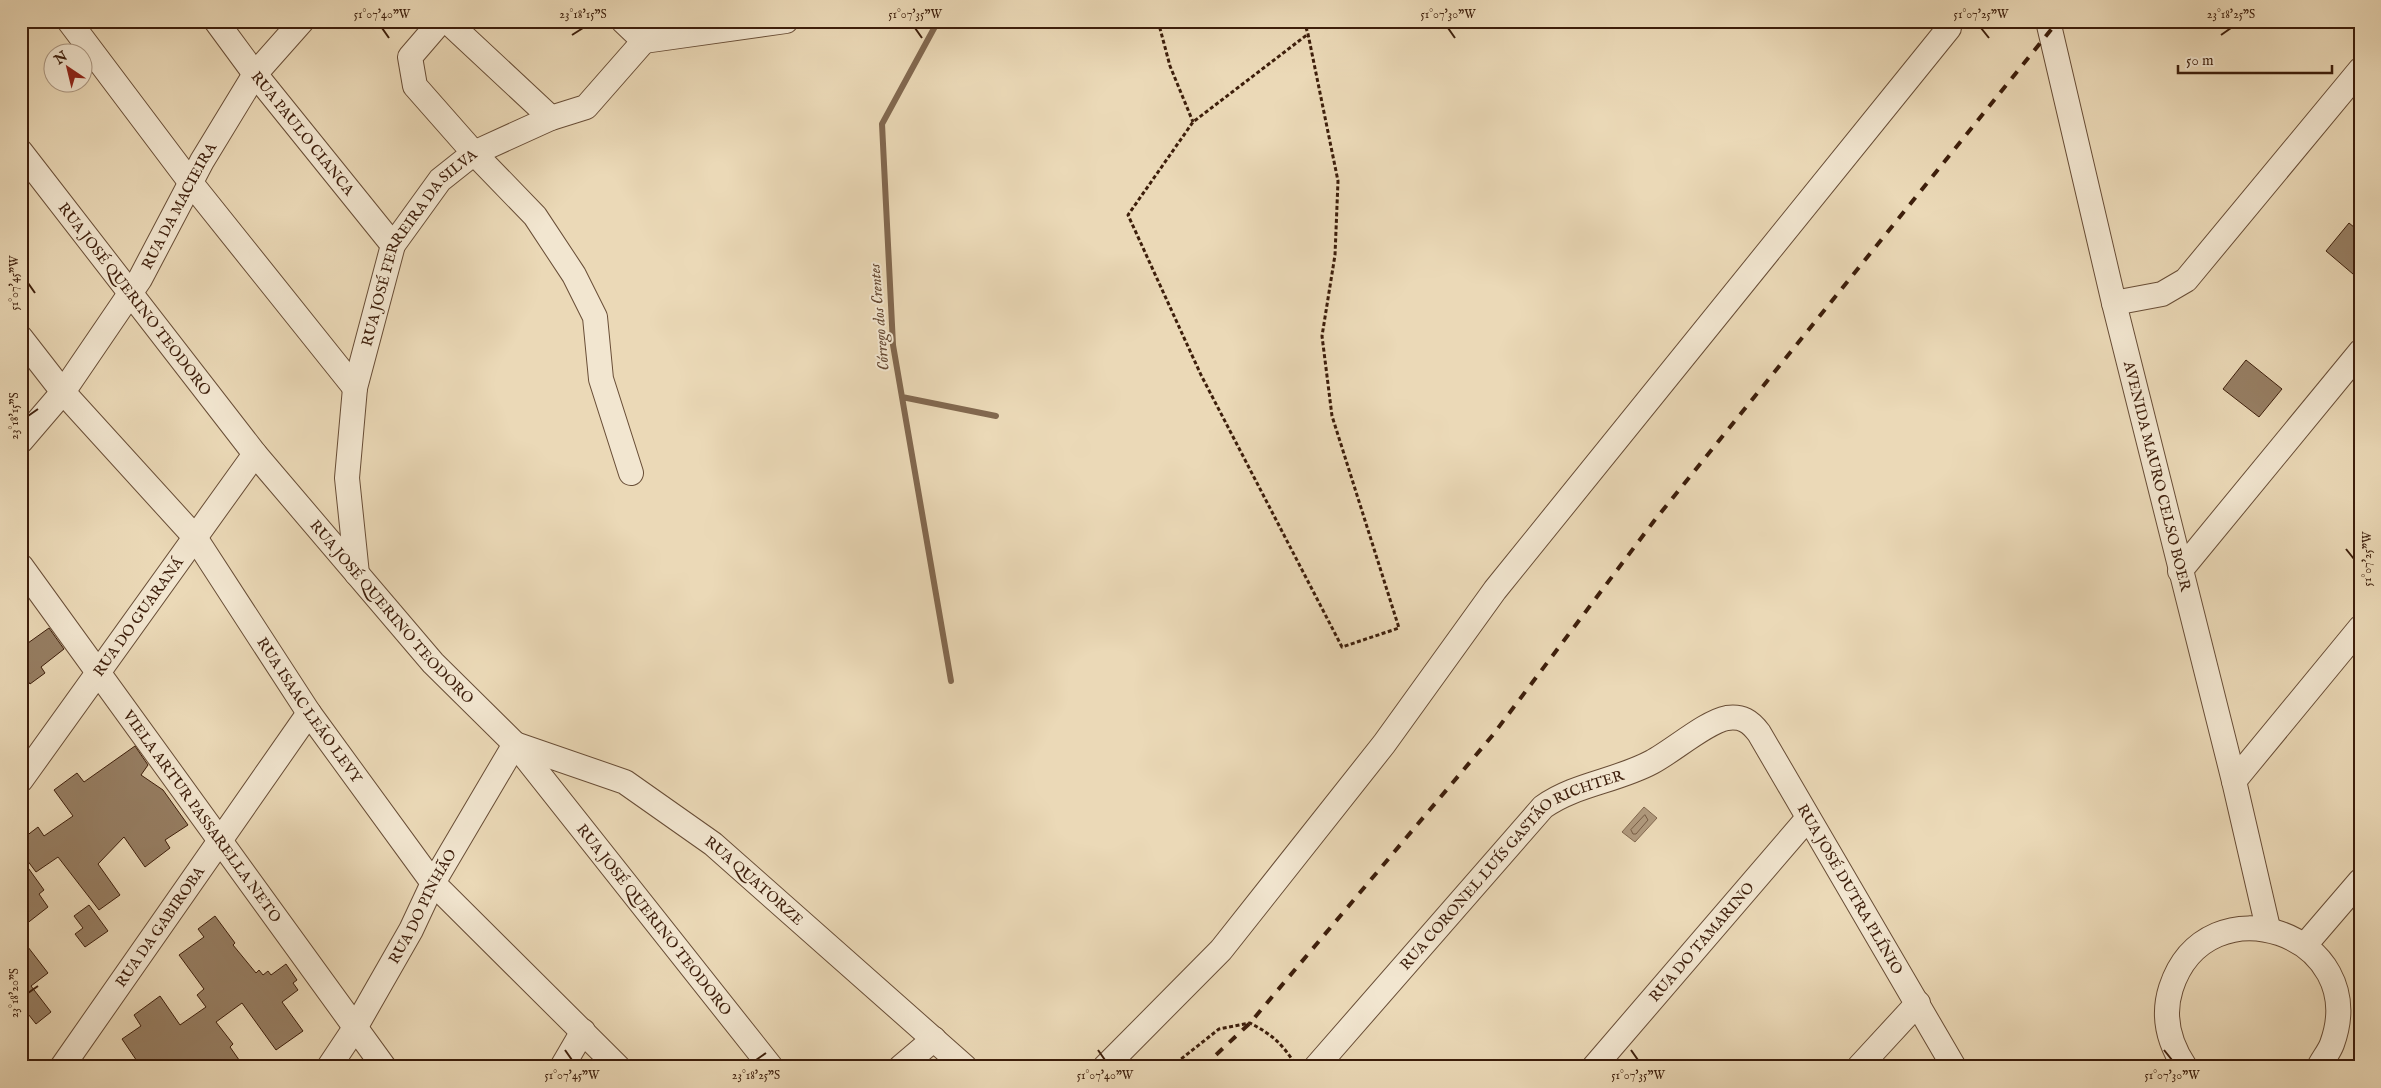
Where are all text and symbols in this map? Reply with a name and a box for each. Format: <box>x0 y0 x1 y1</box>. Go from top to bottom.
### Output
text: 51°07'40"W <box>354 7 411 22</box>
text: 23°18'15"S <box>559 7 607 22</box>
text: 51°07'35"W <box>888 7 942 22</box>
text: 51°07'30"W <box>1420 7 1476 22</box>
text: 51°07'25"W <box>1954 7 2009 22</box>
text: 23°18'25"S <box>2207 7 2255 22</box>
north arrow <box>42 42 92 92</box>
scale bar <box>2178 42 2332 74</box>
text: N <box>50 47 71 70</box>
text: 50 m <box>2186 51 2214 70</box>
street label: RUA PAULO CIANCA <box>247 67 359 200</box>
street label: RUA DA MACIEIRA <box>137 138 221 273</box>
street label: RUA JOSÉ FERREIRA DA SILVA <box>357 144 481 348</box>
street label: RUA JOSÉ QUERINO TEODORO <box>54 199 216 399</box>
text: 51°07'45"W <box>7 255 22 311</box>
water label: Córrego dos Crentes <box>865 262 895 371</box>
street label: AVENIDA MAURO CELSO BOER <box>2119 358 2196 594</box>
text: 23°18'15"S <box>7 392 22 440</box>
street label: RUA JOSÉ QUERINO TEODORO <box>306 516 478 708</box>
text: 51°07'25"W <box>2360 531 2375 586</box>
street label: RUA DO GUARANÁ <box>89 553 188 680</box>
street label: RUA ISAAC LEÃO LEVY <box>253 634 367 787</box>
street label: VIELA ARTUR PASSARELLA NETO <box>118 706 286 926</box>
street label: RUA CORONEL LUÍS GASTÃO RICHTER <box>1396 765 1627 974</box>
street label: RUA JOSÉ DUTRA PLÍNIO <box>1793 801 1907 978</box>
street label: RUA JOSÉ QUERINO TEODORO <box>573 820 736 1019</box>
street label: RUA QUATORZE <box>701 832 808 929</box>
street label: RUA DO PINHÃO <box>384 845 461 967</box>
street label: RUA DA GABIROBA <box>111 862 209 991</box>
street label: RUA DO TAMARINO <box>1645 878 1758 1006</box>
text: 23°18'20"S <box>7 968 22 1018</box>
text: 51°07'45"W <box>544 1068 600 1083</box>
text: 23°18'25"S <box>732 1068 780 1083</box>
text: 51°07'40"W <box>1077 1068 1134 1083</box>
text: 51°07'35"W <box>1611 1068 1665 1083</box>
text: 51°07'30"W <box>2144 1068 2200 1083</box>

